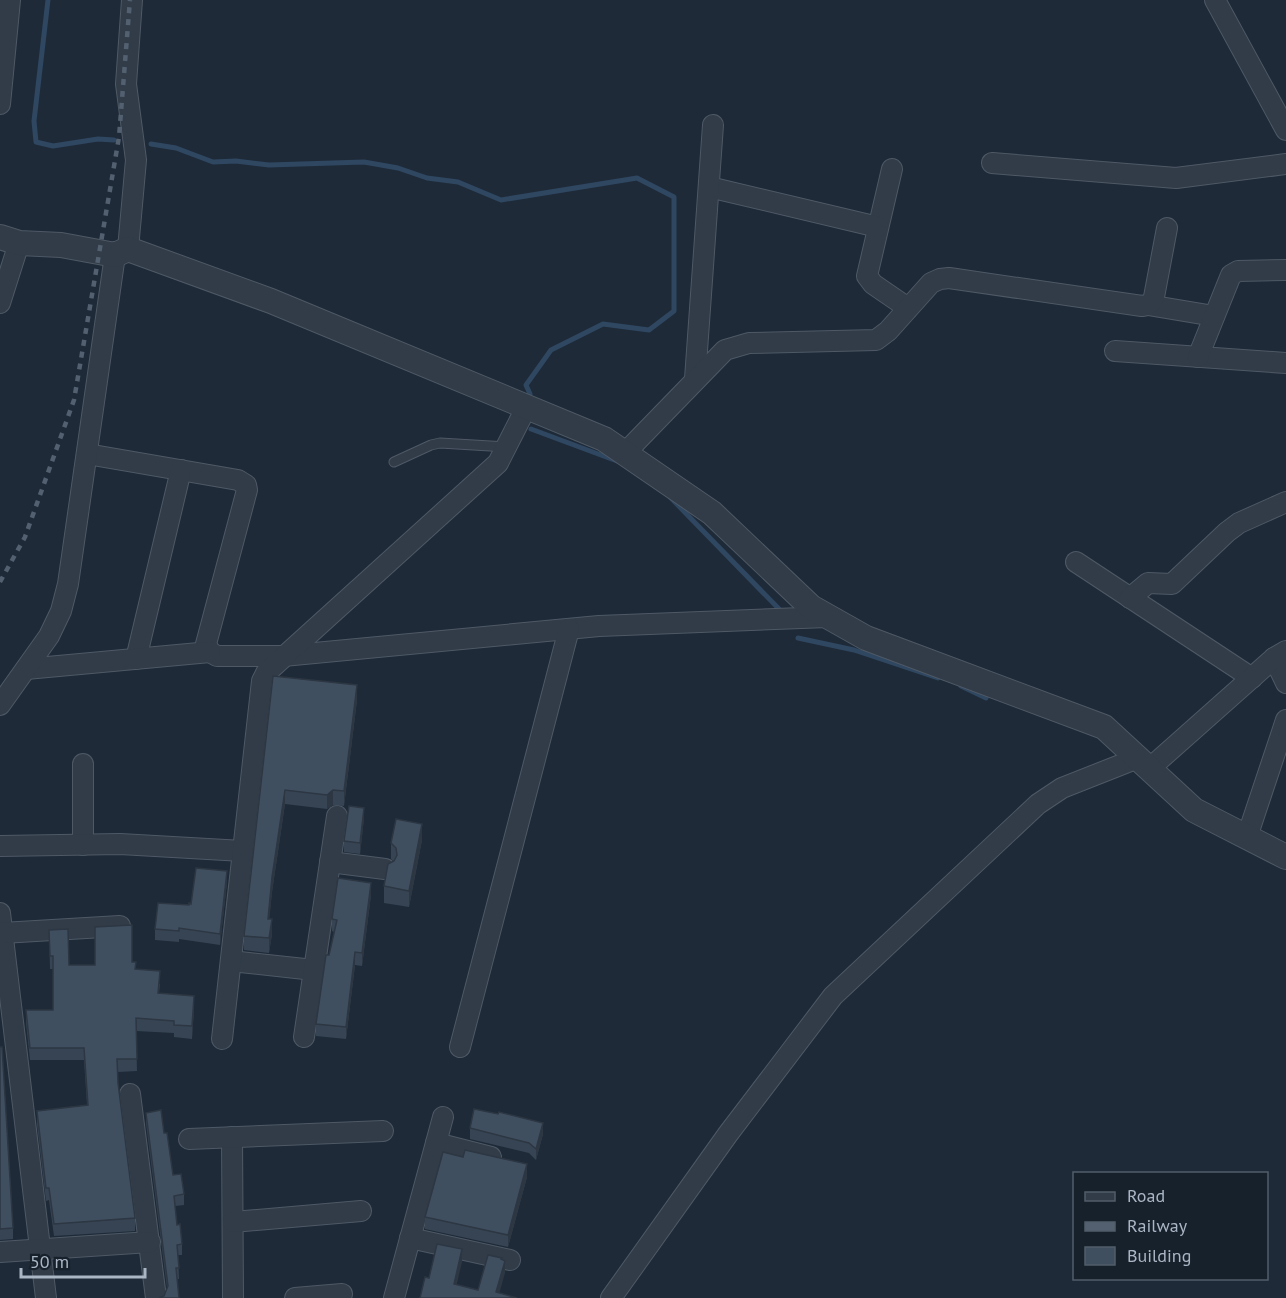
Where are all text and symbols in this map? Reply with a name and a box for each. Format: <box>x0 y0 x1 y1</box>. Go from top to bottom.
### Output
legend <box>1073 1172 1268 1280</box>
text: Road <box>1127 1184 1165 1207</box>
text: Railway <box>1127 1214 1188 1237</box>
scale bar <box>21 1241 146 1279</box>
text: Building <box>1127 1244 1191 1267</box>
text: 50 m <box>30 1250 69 1273</box>

